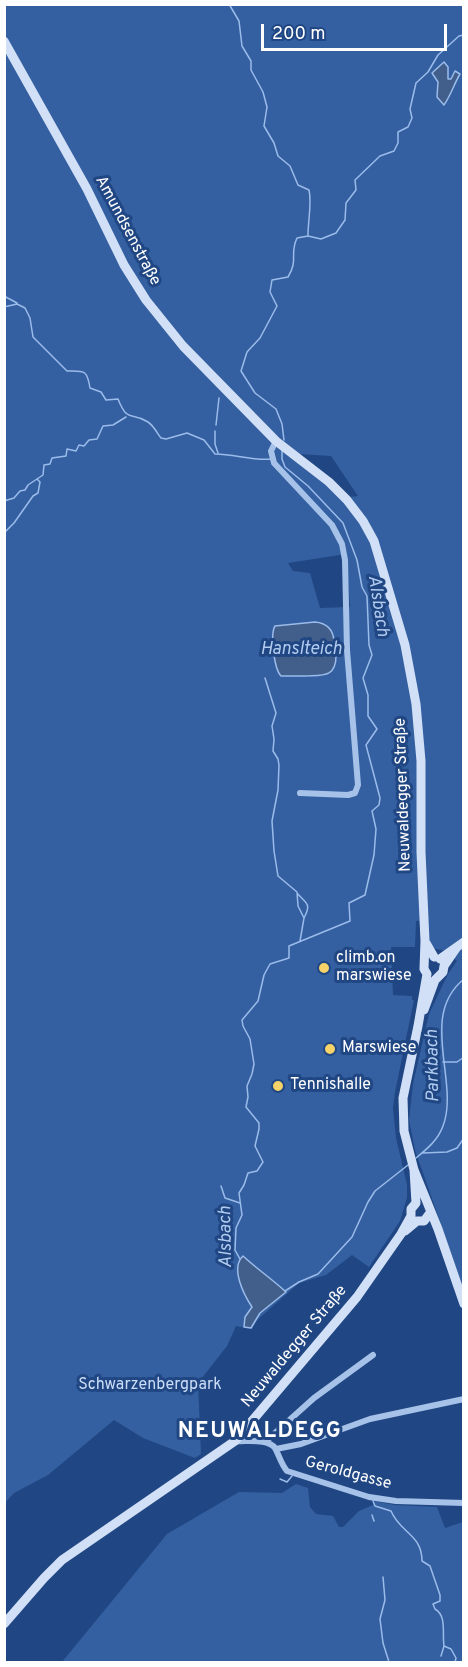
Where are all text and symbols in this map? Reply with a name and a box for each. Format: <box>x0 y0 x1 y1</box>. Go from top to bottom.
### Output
scale bar <box>264 12 450 50</box>
text: 200 m <box>272 23 325 46</box>
street label: Amundsenstraße <box>90 173 164 289</box>
water label: Alsbach <box>361 574 393 638</box>
water label: Hanslteich <box>260 639 342 661</box>
street label: Neuwaldegger Straße <box>392 718 416 872</box>
place label: climb.on marswiese <box>336 949 412 987</box>
marker: climb.on marswiese <box>317 961 331 975</box>
water label: Parkbach <box>423 1029 445 1103</box>
place label: Marswiese <box>342 1039 416 1059</box>
marker: Marswiese <box>323 1042 337 1056</box>
place label: Tennishalle <box>290 1076 371 1096</box>
marker: Tennishalle <box>271 1079 285 1093</box>
water label: Alsbach <box>216 1206 238 1268</box>
street label: Neuwaldegger Straße <box>238 1282 352 1412</box>
park label: Schwarzenbergpark <box>78 1376 222 1396</box>
district label: NEUWALDEGG <box>178 1420 342 1446</box>
street label: Geroldgasse <box>303 1453 393 1495</box>

